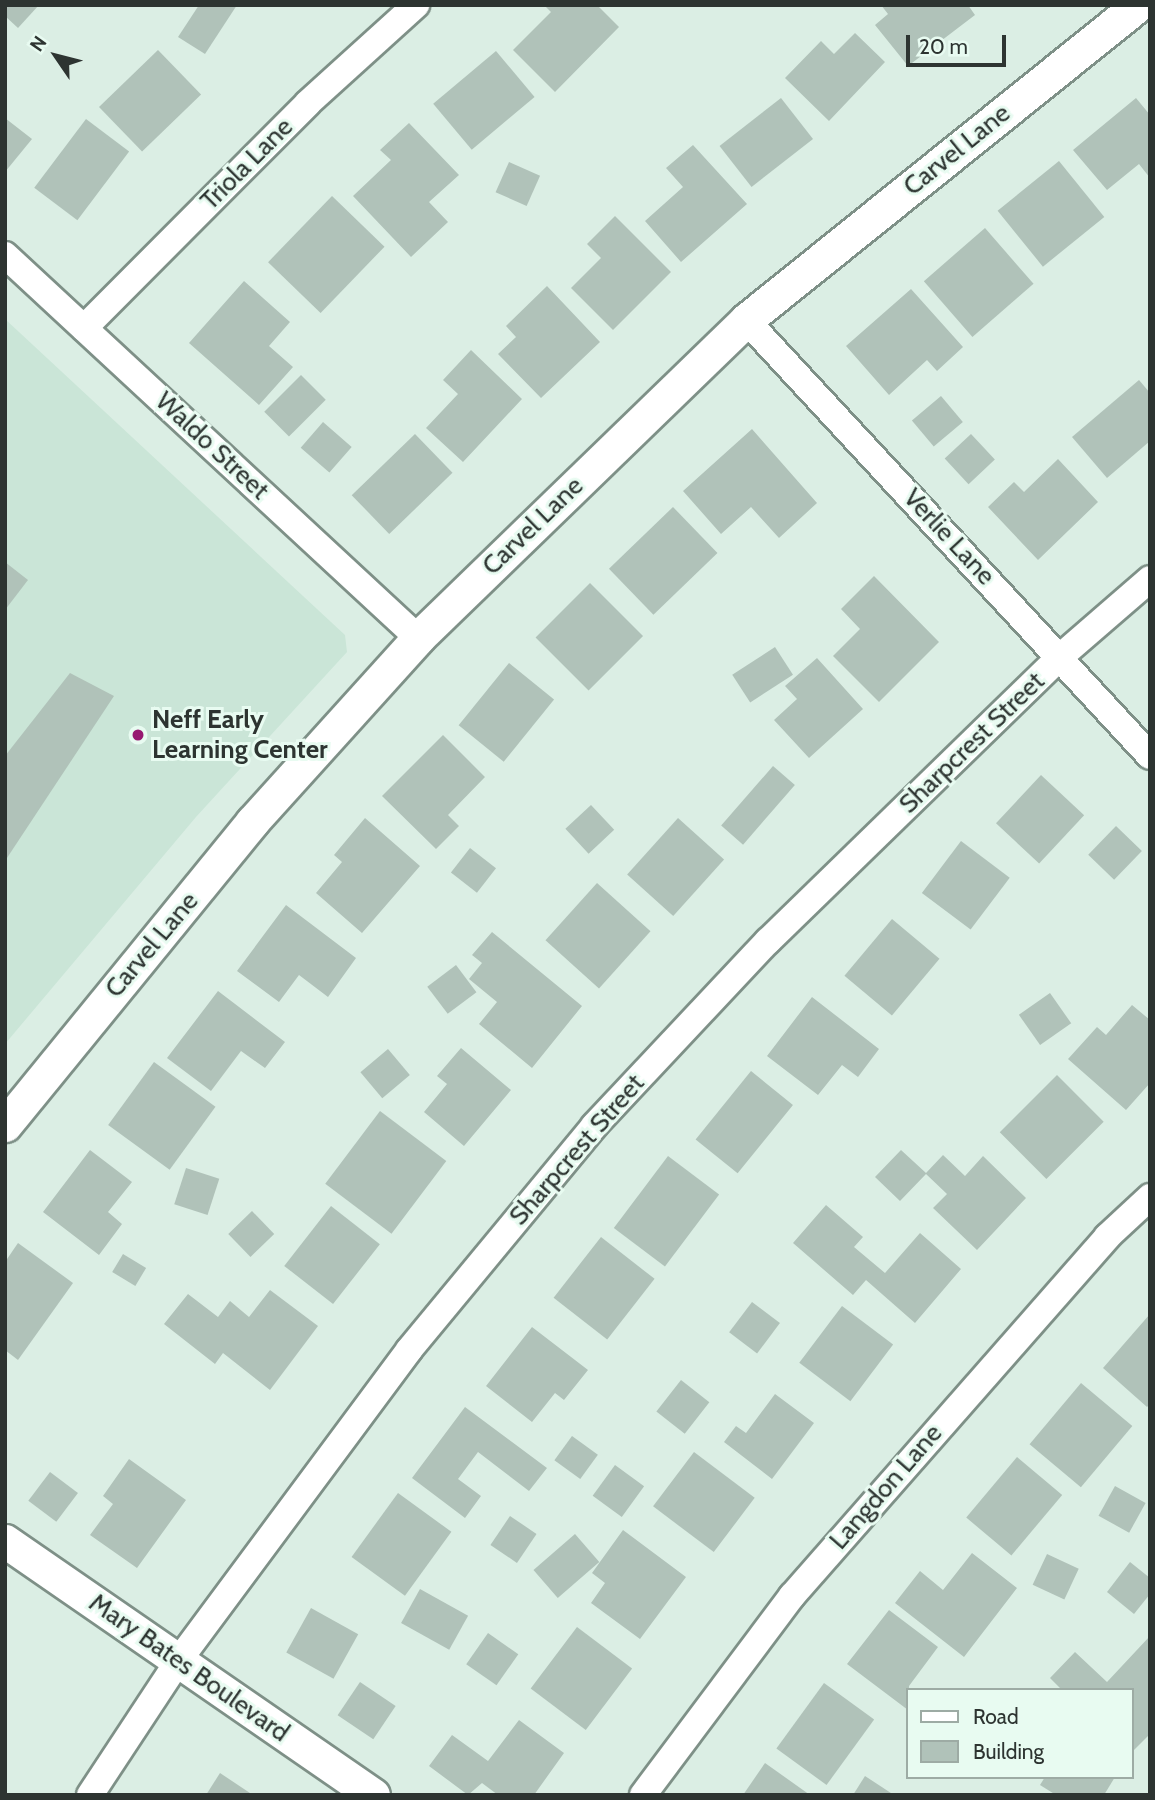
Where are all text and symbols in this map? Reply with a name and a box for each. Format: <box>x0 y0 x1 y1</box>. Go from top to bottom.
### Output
north arrow <box>21 21 91 91</box>
scale bar <box>910 21 1010 65</box>
text: N <box>25 32 52 56</box>
text: 20 m <box>919 34 968 59</box>
street label: Carvel Lane <box>897 98 1017 202</box>
street label: Triola Lane <box>194 111 300 217</box>
street label: Waldo Street <box>149 386 275 506</box>
street label: Carvel Lane <box>476 470 590 582</box>
street label: Verlie Lane <box>897 482 1001 592</box>
street label: Sharpcrest Street <box>893 666 1051 820</box>
place label: Neff Early Learning Center <box>152 704 328 766</box>
marker: Neff Early Learning Center <box>130 727 146 743</box>
street label: Carvel Lane <box>99 886 205 1004</box>
street label: Sharpcrest Street <box>503 1068 651 1232</box>
street label: Langdon Lane <box>823 1418 949 1556</box>
street label: Mary Bates Boulevard <box>83 1587 295 1749</box>
legend <box>906 1688 1134 1779</box>
text: Road <box>973 1704 1019 1729</box>
text: Building <box>973 1739 1044 1764</box>

